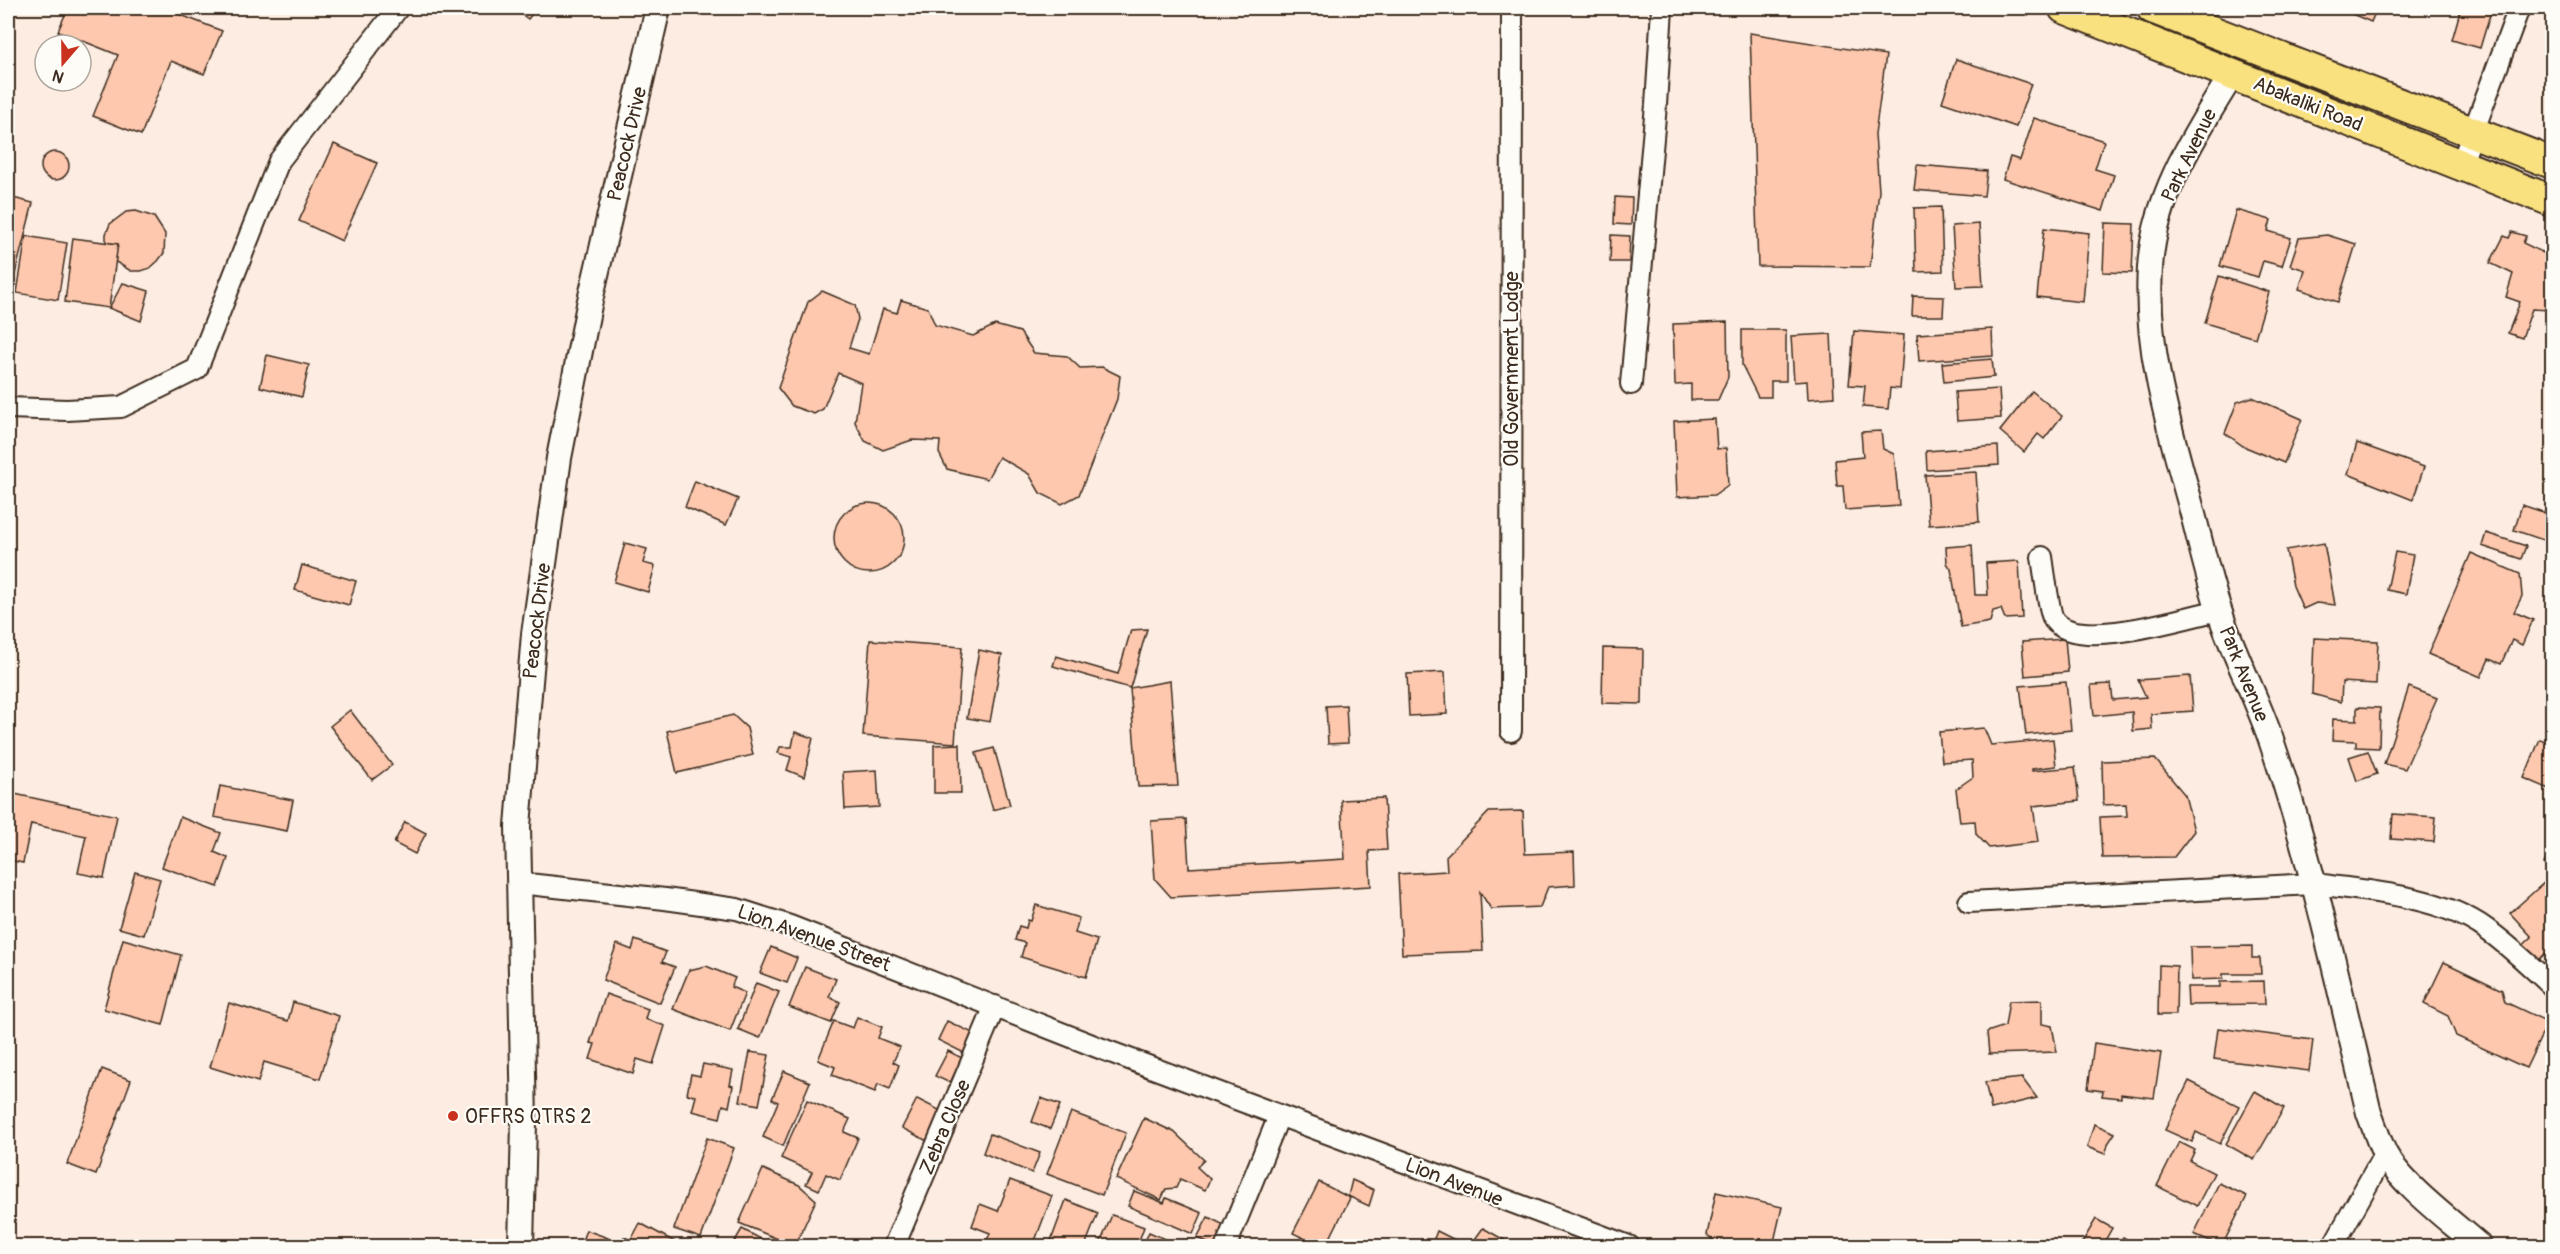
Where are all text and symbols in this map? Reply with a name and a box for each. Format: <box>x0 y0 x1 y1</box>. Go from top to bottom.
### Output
north arrow <box>33 33 93 93</box>
text: N <box>50 65 67 87</box>
street label: Abakaliki Road <box>2250 71 2366 137</box>
street label: Peacock Drive <box>602 84 652 204</box>
street label: Park Avenue <box>2156 104 2222 206</box>
street label: Old Government Lodge <box>1499 271 1524 467</box>
street label: Peacock Drive <box>517 561 557 680</box>
street label: Park Avenue <box>2214 623 2275 726</box>
street label: Lion Avenue Street <box>734 899 895 978</box>
street label: Zebra Close <box>914 1076 976 1178</box>
place label: OFFRS QTRS 2 <box>465 1104 591 1129</box>
marker: OFFRS QTRS 2 <box>446 1109 460 1123</box>
street label: Lion Avenue <box>1402 1152 1506 1212</box>

